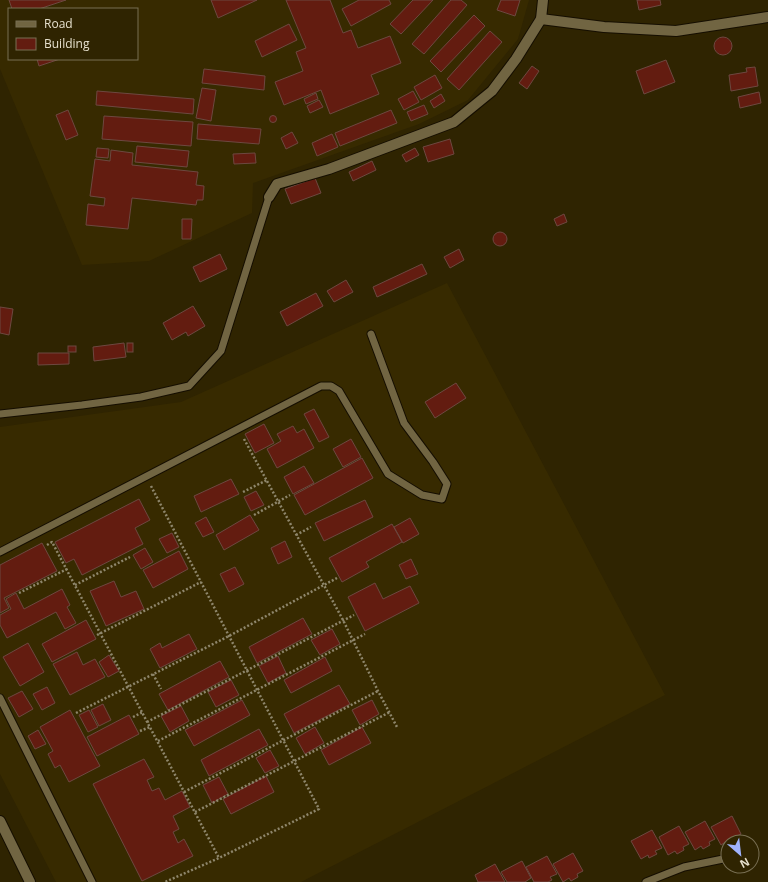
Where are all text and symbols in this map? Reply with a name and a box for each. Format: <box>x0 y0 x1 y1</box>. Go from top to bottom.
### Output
legend <box>8 8 138 60</box>
text: Road <box>44 15 73 32</box>
text: Building <box>44 35 90 52</box>
north arrow <box>720 834 760 874</box>
text: N <box>737 855 752 872</box>

